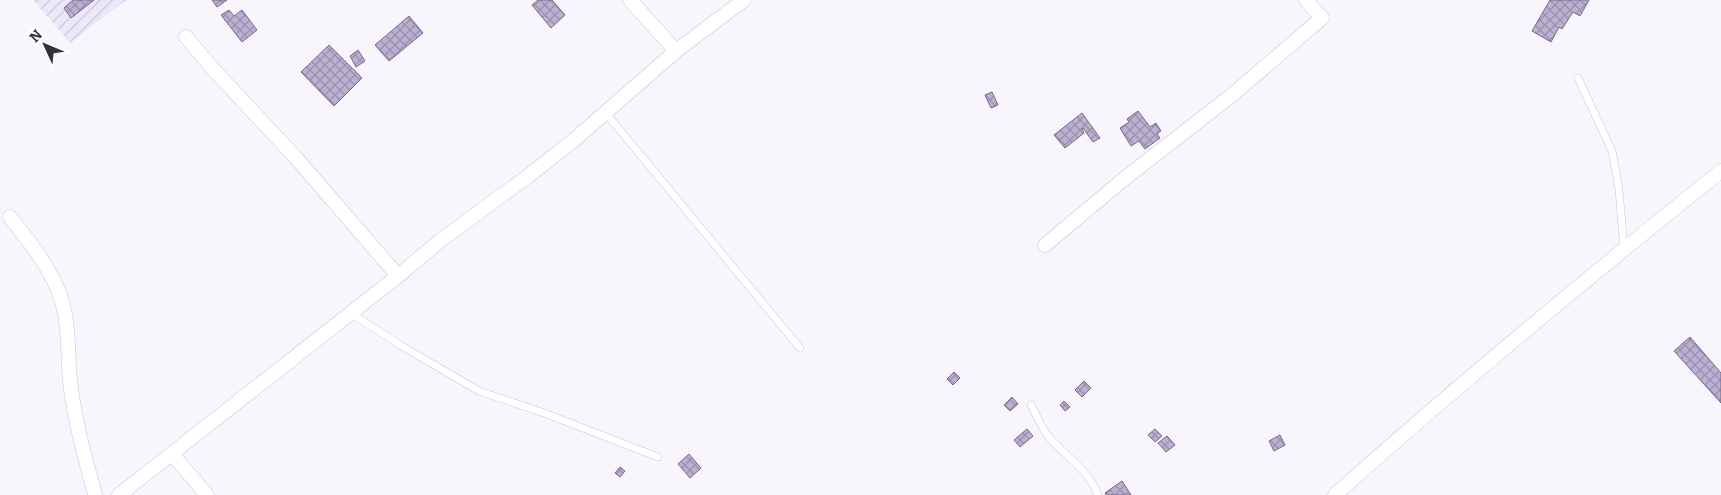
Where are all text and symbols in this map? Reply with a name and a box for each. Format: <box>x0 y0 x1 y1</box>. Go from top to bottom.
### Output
north arrow <box>20 20 70 70</box>
text: N <box>26 26 46 46</box>

